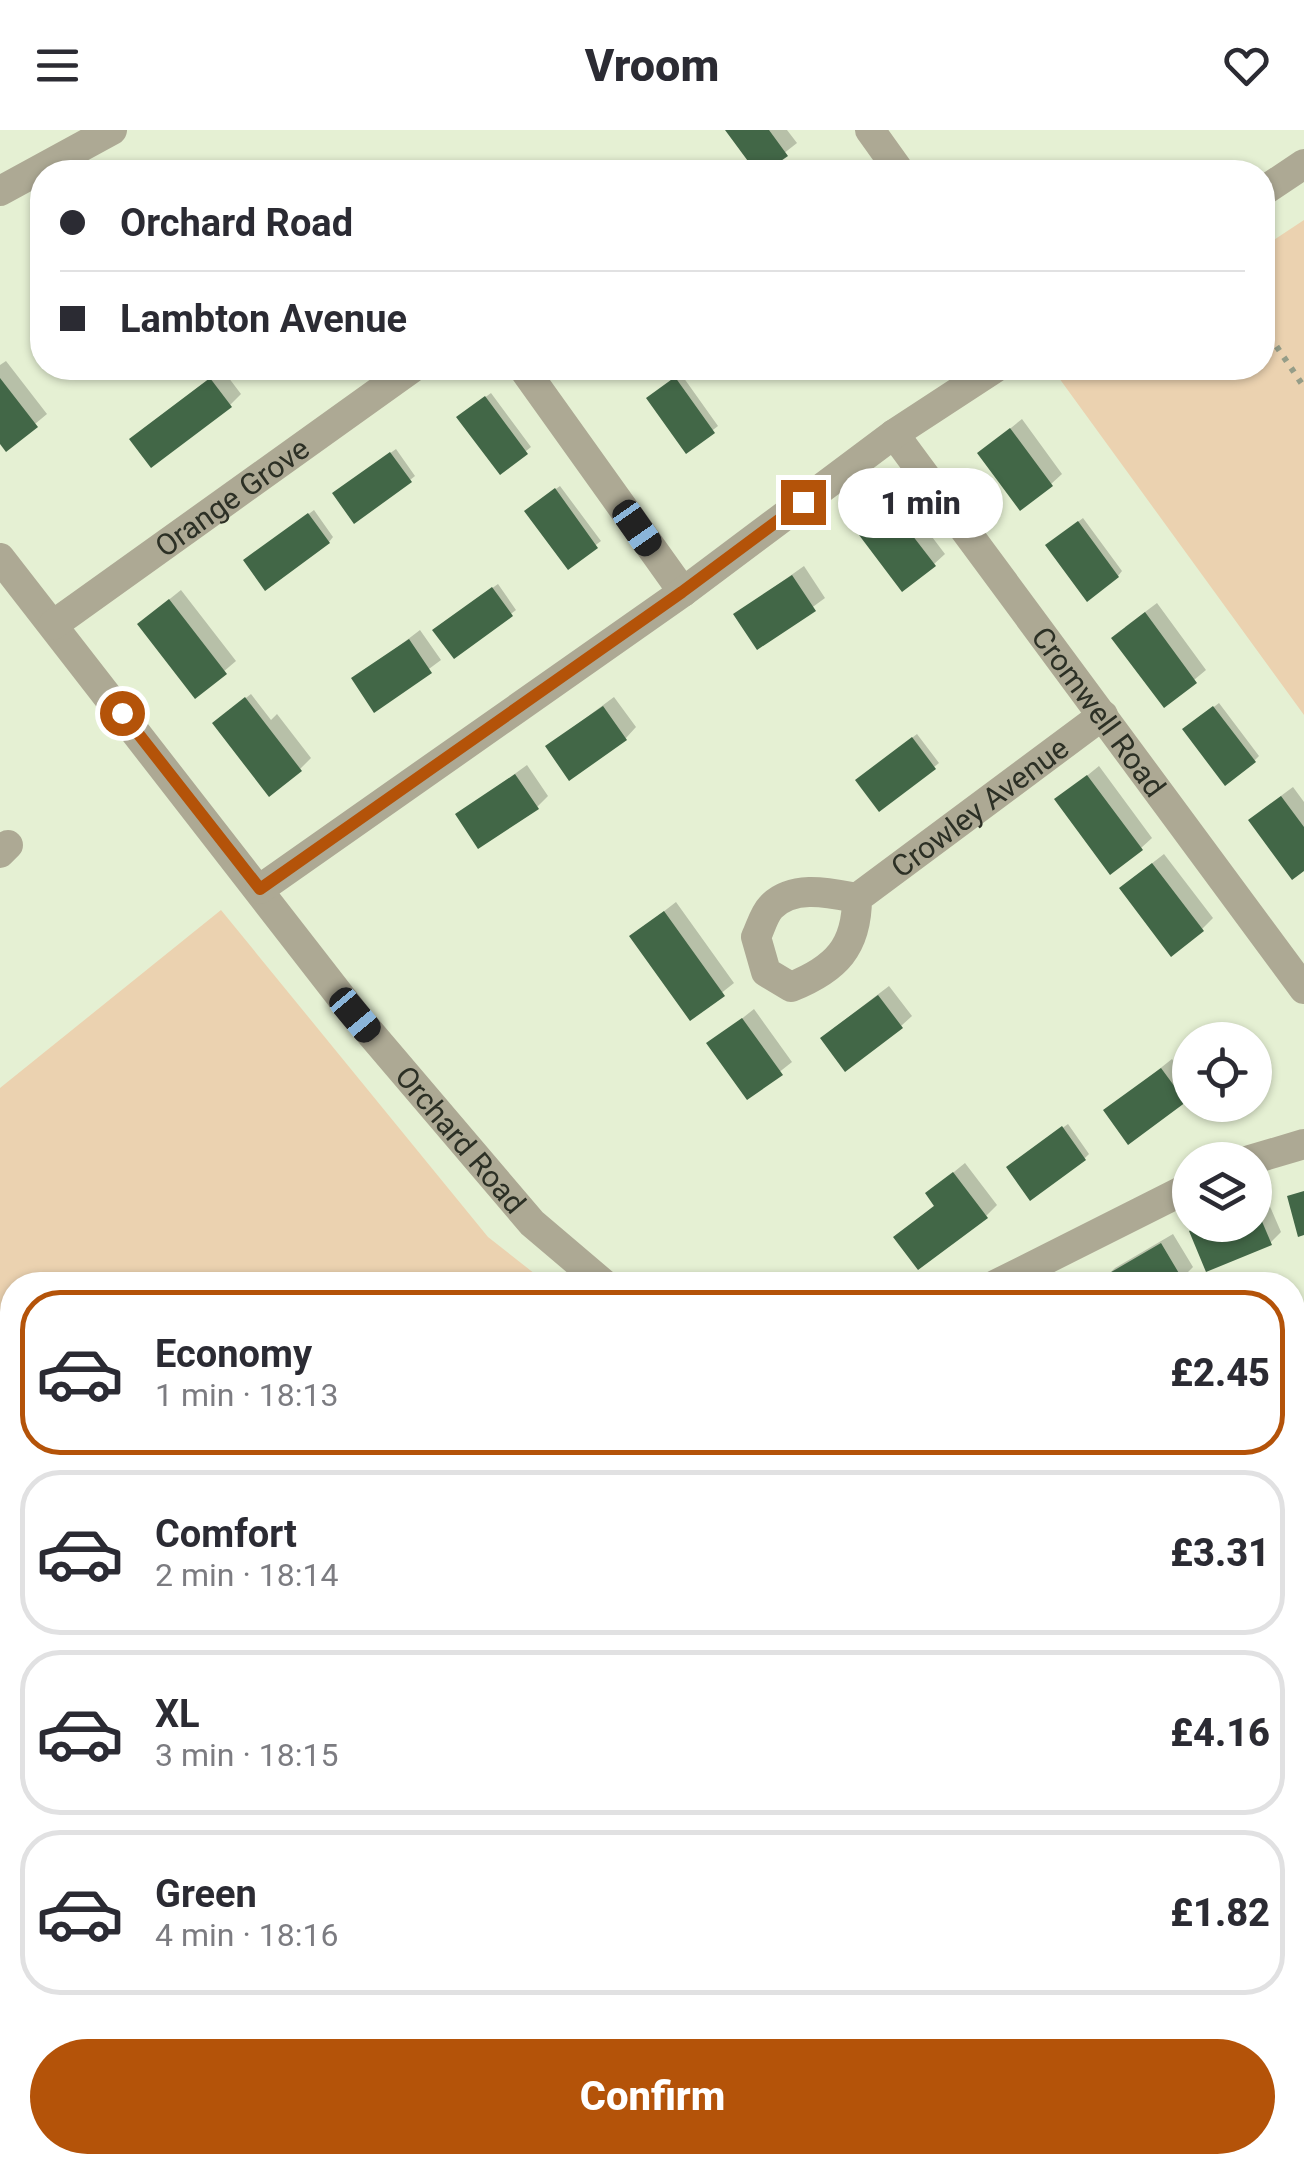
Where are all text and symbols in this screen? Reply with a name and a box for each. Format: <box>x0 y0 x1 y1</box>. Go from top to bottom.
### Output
icon: menu <box>30 38 85 93</box>
icon: heart <box>1219 38 1274 93</box>
text: Vroom <box>585 39 719 92</box>
text: Orchard Road <box>120 201 353 245</box>
text: Lambton Avenue <box>120 297 407 341</box>
street label: Orange Grove <box>148 430 316 564</box>
callout: 1 min <box>838 467 1003 537</box>
route end <box>781 480 826 525</box>
text: 1 min <box>880 484 961 522</box>
car <box>608 495 666 561</box>
street label: Cromwell Road <box>1025 620 1173 803</box>
route start <box>100 691 145 736</box>
street label: Crowley Avenue <box>884 730 1075 884</box>
car <box>324 982 386 1048</box>
map controls <box>1172 1022 1272 1242</box>
button: locate <box>1172 1022 1272 1122</box>
street label: Orchard Road <box>388 1059 533 1220</box>
button: layers <box>1172 1142 1272 1242</box>
icon: car <box>35 1328 125 1418</box>
text: Economy <box>155 1332 312 1376</box>
text: £2.45 <box>1170 1351 1270 1395</box>
text: 1 min · 18:13 <box>155 1376 338 1414</box>
icon: car <box>35 1508 125 1598</box>
text: Comfort <box>155 1512 297 1556</box>
text: £3.31 <box>1170 1531 1270 1575</box>
text: 2 min · 18:14 <box>155 1556 338 1594</box>
icon: car <box>35 1688 125 1778</box>
text: XL <box>155 1692 200 1736</box>
text: £4.16 <box>1170 1711 1270 1755</box>
text: 3 min · 18:15 <box>155 1736 338 1774</box>
icon: car <box>35 1868 125 1958</box>
text: Green <box>155 1872 257 1916</box>
text: £1.82 <box>1170 1891 1270 1935</box>
text: 4 min · 18:16 <box>155 1916 338 1954</box>
button: Confirm <box>30 2039 1275 2154</box>

